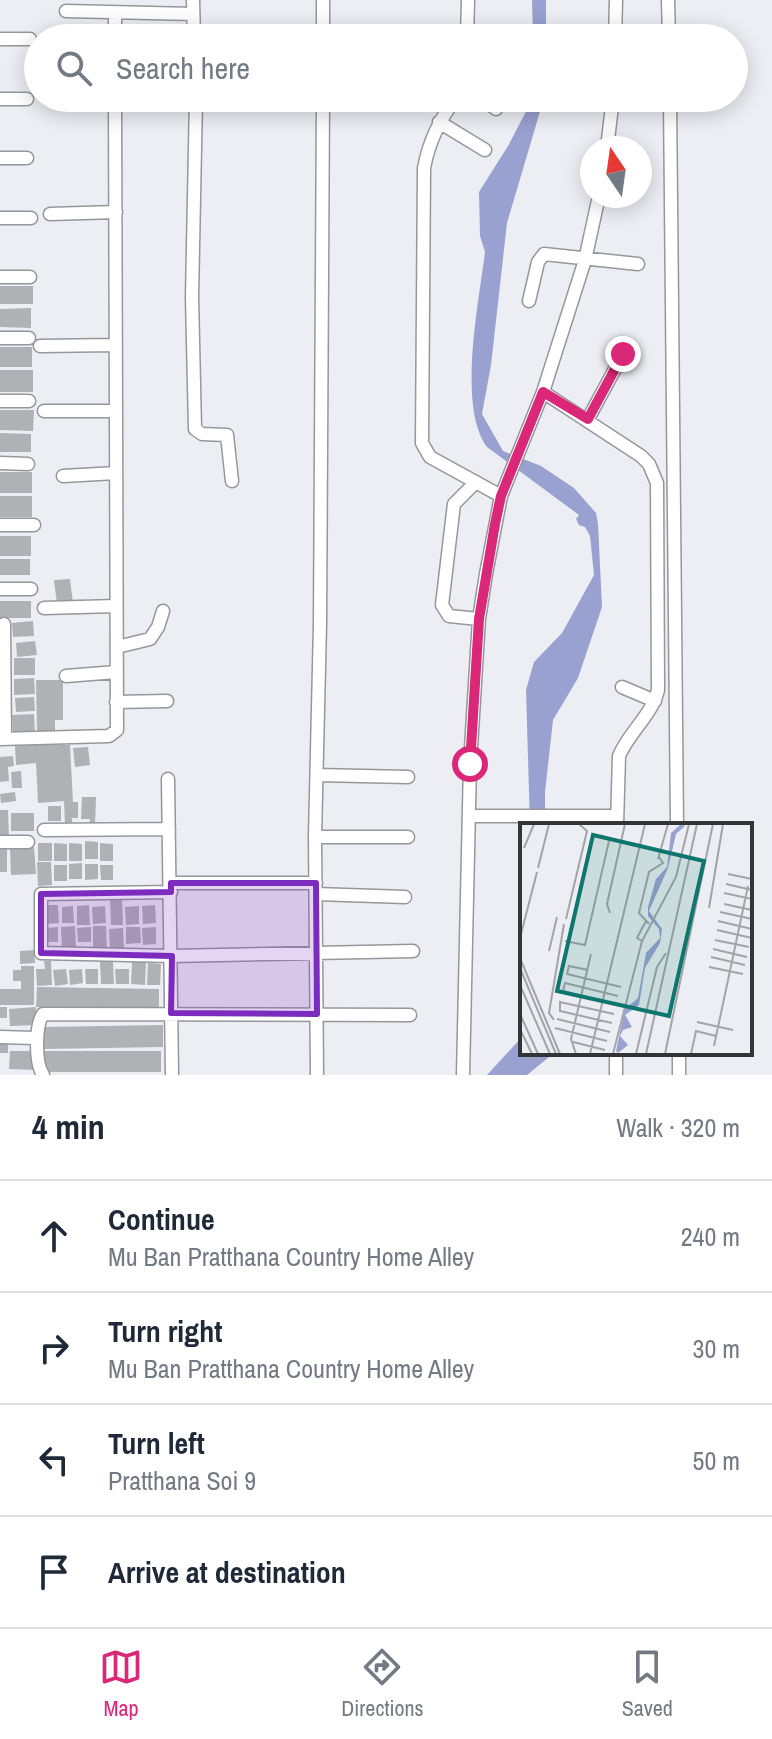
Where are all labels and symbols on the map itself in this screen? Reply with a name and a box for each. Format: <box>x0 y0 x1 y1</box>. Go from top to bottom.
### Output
north arrow <box>580 136 652 208</box>
route end <box>605 336 641 372</box>
route start <box>452 746 488 782</box>
inset map <box>520 823 752 1055</box>

